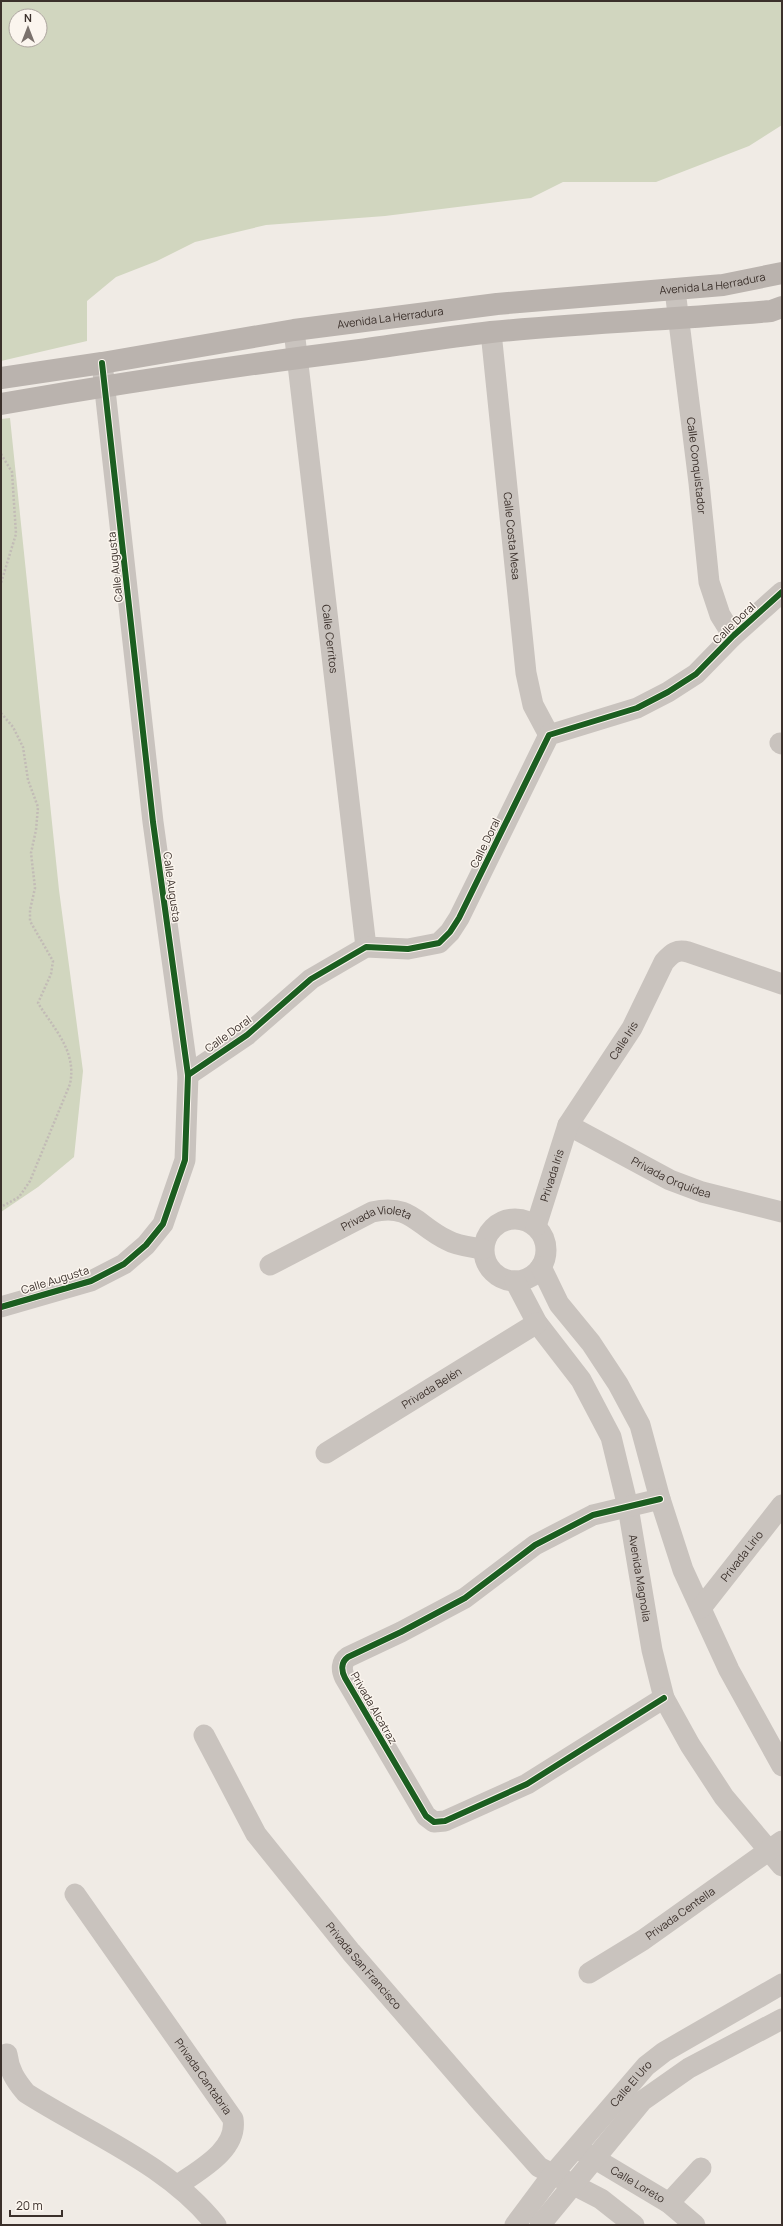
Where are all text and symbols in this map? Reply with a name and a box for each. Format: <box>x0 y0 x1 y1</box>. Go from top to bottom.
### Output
north arrow <box>8 8 48 48</box>
text: N <box>24 10 32 25</box>
street label: Avenida La Herradura <box>659 269 767 297</box>
street label: Avenida La Herradura <box>336 303 444 331</box>
street label: Calle Conquistador <box>684 416 710 515</box>
street label: Calle Costa Mesa <box>500 491 524 581</box>
street label: Calle Augusta <box>103 531 126 603</box>
street label: Calle Doral <box>709 598 758 647</box>
street label: Calle Cerritos <box>319 604 342 674</box>
street label: Calle Doral <box>466 815 503 870</box>
street label: Calle Augusta <box>160 851 185 923</box>
street label: Calle Doral <box>201 1012 254 1056</box>
street label: Calle Iris <box>605 1019 641 1062</box>
street label: Privada Iris <box>536 1147 567 1203</box>
street label: Privada Orquídea <box>629 1153 713 1201</box>
street label: Privada Violeta <box>338 1202 415 1234</box>
street label: Calle Augusta <box>19 1262 91 1297</box>
street label: Privada Belén <box>398 1363 464 1412</box>
street label: Privada Lirio <box>717 1527 766 1584</box>
street label: Avenida Magnolia <box>626 1533 655 1623</box>
street label: Privada Alcatraz <box>348 1669 401 1747</box>
street label: Privada Centella <box>642 1883 718 1943</box>
street label: Privada San Francisco <box>323 1919 406 2013</box>
street label: Privada Cantabria <box>172 2035 235 2117</box>
street label: Calle El Uro <box>606 2056 655 2110</box>
street label: Calle Loreto <box>608 2162 668 2206</box>
scale bar <box>10 2192 62 2218</box>
text: 20 m <box>16 2197 43 2214</box>

